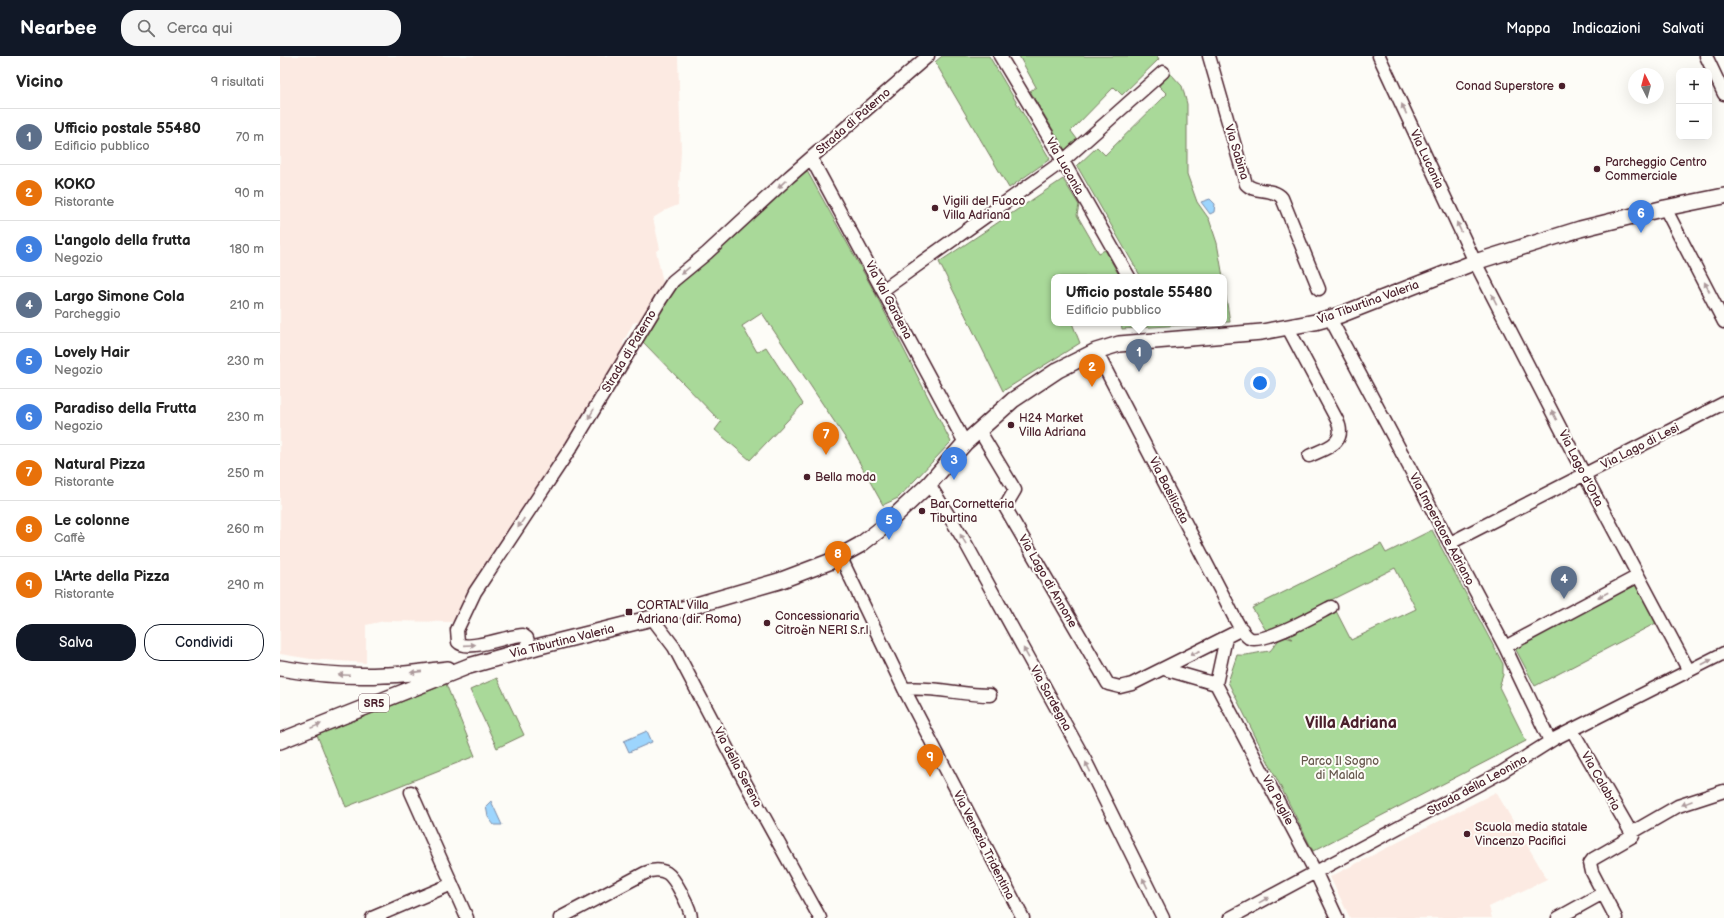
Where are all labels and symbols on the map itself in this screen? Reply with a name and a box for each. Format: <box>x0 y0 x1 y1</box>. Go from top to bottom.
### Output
north arrow <box>1628 68 1664 104</box>
place label: Conad Superstore <box>1456 79 1554 94</box>
marker: Conad Superstore <box>1557 81 1567 91</box>
street label: Strada di Paterno <box>813 85 894 158</box>
one-way arrow <box>1401 103 1407 115</box>
street label: Via Sabina <box>1221 123 1252 182</box>
street label: Via Lucania <box>1406 127 1447 191</box>
street label: Via Lucania <box>1042 135 1087 198</box>
place label: Parcheggio Centro Commerciale <box>1605 155 1707 184</box>
marker: Parcheggio Centro Commerciale <box>1592 164 1602 174</box>
one-way arrow <box>777 179 787 188</box>
place label: Vigili del Fuoco Villa Adriana <box>943 194 1026 223</box>
pin: 6 <box>1628 200 1654 233</box>
marker: Vigili del Fuoco Villa Adriana <box>930 203 940 213</box>
one-way arrow <box>1456 222 1462 233</box>
street label: Via Val Gardena <box>862 259 916 342</box>
one-way arrow <box>680 266 691 275</box>
street label: Via Tiburtina Valeria <box>1315 277 1421 328</box>
one-way arrow <box>1704 281 1710 293</box>
one-way arrow <box>1491 293 1497 305</box>
street label: Strada di Paterno <box>599 307 660 395</box>
pin: 1 <box>1126 339 1152 372</box>
pin: 2 <box>1079 354 1105 387</box>
your location <box>1250 373 1270 393</box>
one-way arrow <box>588 408 595 420</box>
one-way arrow <box>1551 409 1557 421</box>
place label: H24 Market Villa Adriana <box>1019 411 1086 440</box>
marker: H24 Market Villa Adriana <box>1006 420 1016 430</box>
street label: Via Lago di Lesi <box>1599 420 1682 473</box>
pin: 7 <box>813 422 839 455</box>
street label: Via Lago d'Orta <box>1555 427 1606 509</box>
pin: 3 <box>941 447 967 480</box>
street label: Via Basilicata <box>1145 454 1192 526</box>
place label: Bella moda <box>815 470 876 485</box>
street label: Via Imperatore Adriano <box>1406 471 1478 588</box>
marker: Bella moda <box>802 472 812 482</box>
place label: Bar Cornetteria Tiburtina <box>930 497 1014 526</box>
marker: Bar Cornetteria Tiburtina <box>917 506 927 516</box>
pin: 5 <box>876 507 902 540</box>
one-way arrow <box>517 518 525 528</box>
street label: Via Lago di Annone <box>1015 532 1080 631</box>
one-way arrow <box>959 534 967 544</box>
pin: 8 <box>825 541 851 574</box>
pin: 4 <box>1551 566 1577 599</box>
one-way arrow <box>1598 591 1609 598</box>
place label: CORTAL Villa Adriana (dir. Roma) <box>637 598 741 627</box>
marker: CORTAL Villa Adriana (dir. Roma) <box>624 607 634 617</box>
place label: Concessionaria Citroën NERI S.r.l <box>775 609 868 638</box>
marker: Concessionaria Citroën NERI S.r.l <box>762 618 772 628</box>
street label: Via Tiburtina Valeria <box>508 621 616 662</box>
one-way arrow <box>464 642 476 649</box>
one-way arrow <box>1022 647 1029 659</box>
one-way arrow <box>1189 650 1201 657</box>
one-way arrow <box>1701 659 1712 666</box>
street label: Via Sardegna <box>1026 663 1075 734</box>
one-way arrow <box>410 669 422 675</box>
one-way arrow <box>337 672 350 678</box>
road number: SR5 <box>359 694 389 712</box>
district label: Villa Adriana <box>1305 714 1397 733</box>
one-way arrow <box>310 722 322 728</box>
street label: Via della Serena <box>710 725 765 810</box>
pin: 9 <box>917 744 943 777</box>
street label: Via Calabria <box>1578 749 1624 814</box>
street label: Strada della Leonina <box>1425 752 1530 819</box>
park label: Parco Il Sogno di Malala <box>1301 754 1379 783</box>
one-way arrow <box>1085 761 1091 773</box>
street label: Via Puglie <box>1258 773 1297 828</box>
street label: Via Venezia Tridentina <box>950 788 1018 902</box>
one-way arrow <box>1680 800 1692 806</box>
place label: Scuola media statale Vincenzo Pacifici <box>1475 820 1587 849</box>
marker: Scuola media statale Vincenzo Pacifici <box>1462 829 1472 839</box>
one-way arrow <box>1142 878 1148 889</box>
one-way arrow <box>1259 897 1270 903</box>

